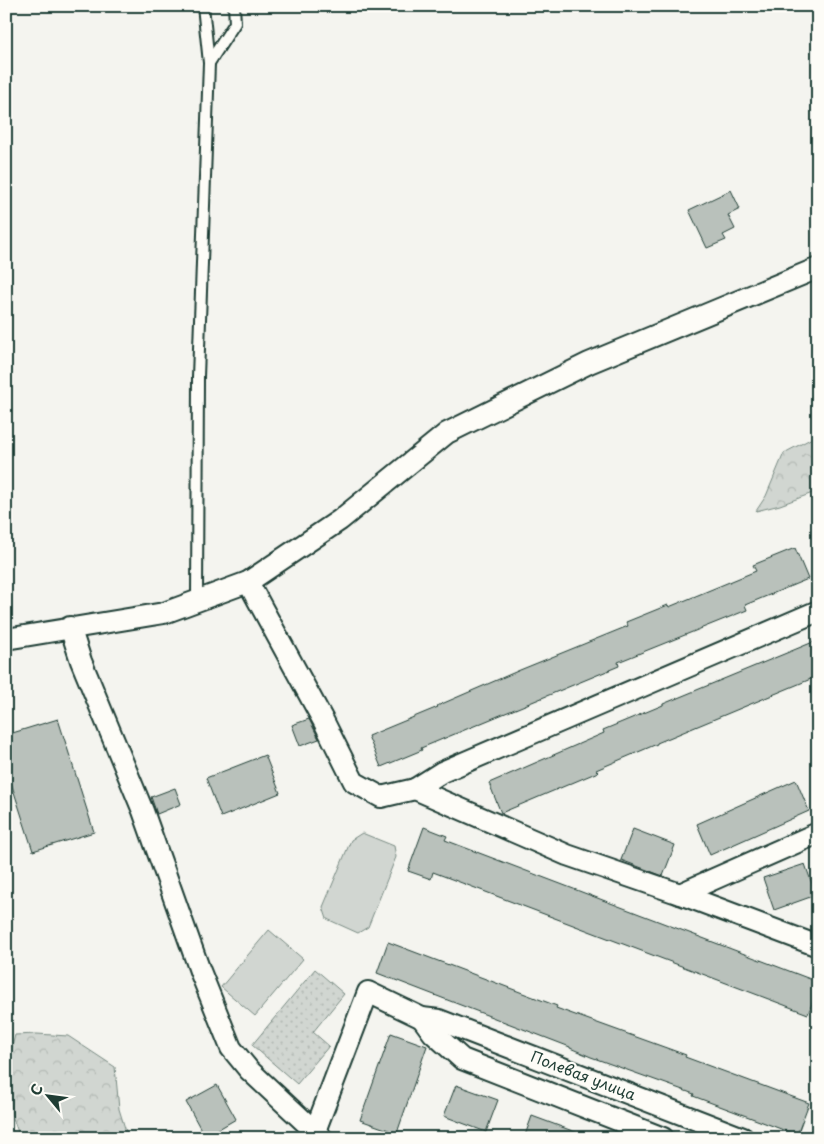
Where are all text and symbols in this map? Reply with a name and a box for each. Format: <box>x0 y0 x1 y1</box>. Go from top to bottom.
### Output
street label: Полевая улица <box>528 1044 640 1105</box>
north arrow <box>22 1072 72 1122</box>
text: С <box>24 1080 48 1099</box>

